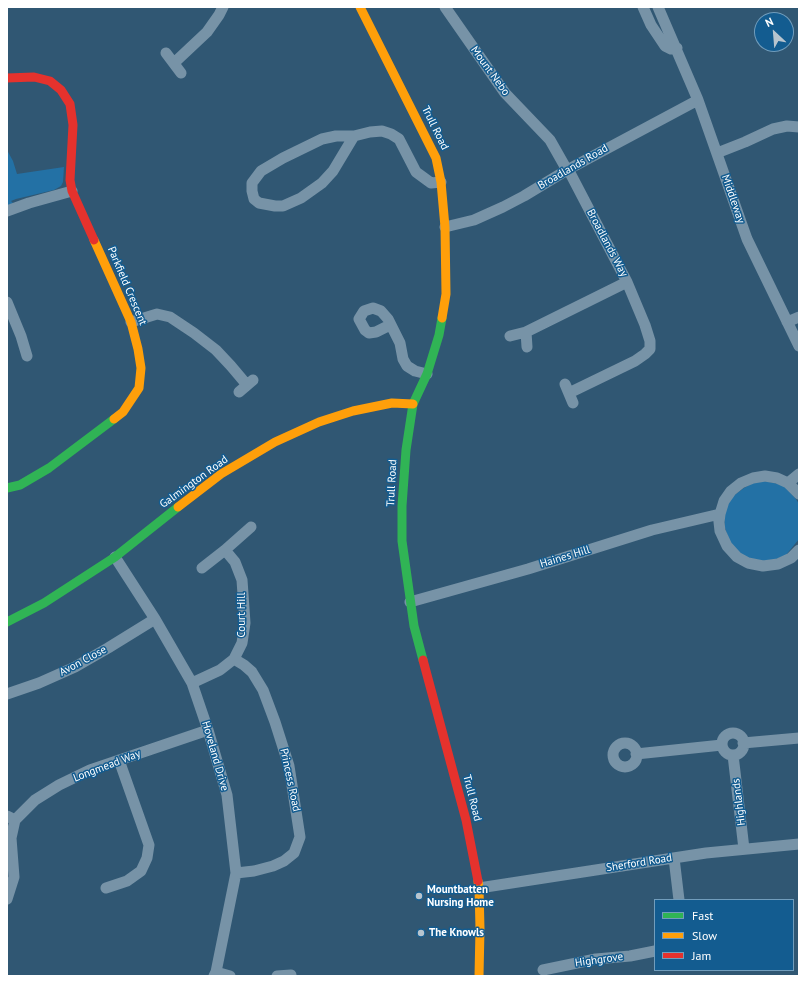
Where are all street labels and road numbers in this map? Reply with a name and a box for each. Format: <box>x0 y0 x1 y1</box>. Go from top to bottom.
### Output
street label: Mount Nebo <box>468 44 512 98</box>
street label: Trull Road <box>419 104 451 152</box>
street label: Broadlands Road <box>536 142 610 192</box>
street label: Middleway <box>718 173 748 225</box>
street label: Broadlands Way <box>584 207 630 279</box>
street label: Parkfield Crescent <box>105 245 149 327</box>
street label: Galmington Road <box>157 453 231 511</box>
street label: Trull Road <box>384 459 400 507</box>
street label: Haines Hill <box>538 543 592 571</box>
street label: Court Hill <box>235 592 249 638</box>
street label: Avon Close <box>57 643 109 679</box>
street label: Hoveland Drive <box>199 720 231 792</box>
street label: Longmead Way <box>72 747 142 785</box>
street label: Princess Road <box>277 747 303 813</box>
street label: Trull Road <box>460 773 484 823</box>
street label: Highlands <box>730 778 748 826</box>
street label: Sherford Road <box>605 851 673 875</box>
street label: Highgrove <box>574 950 624 970</box>

